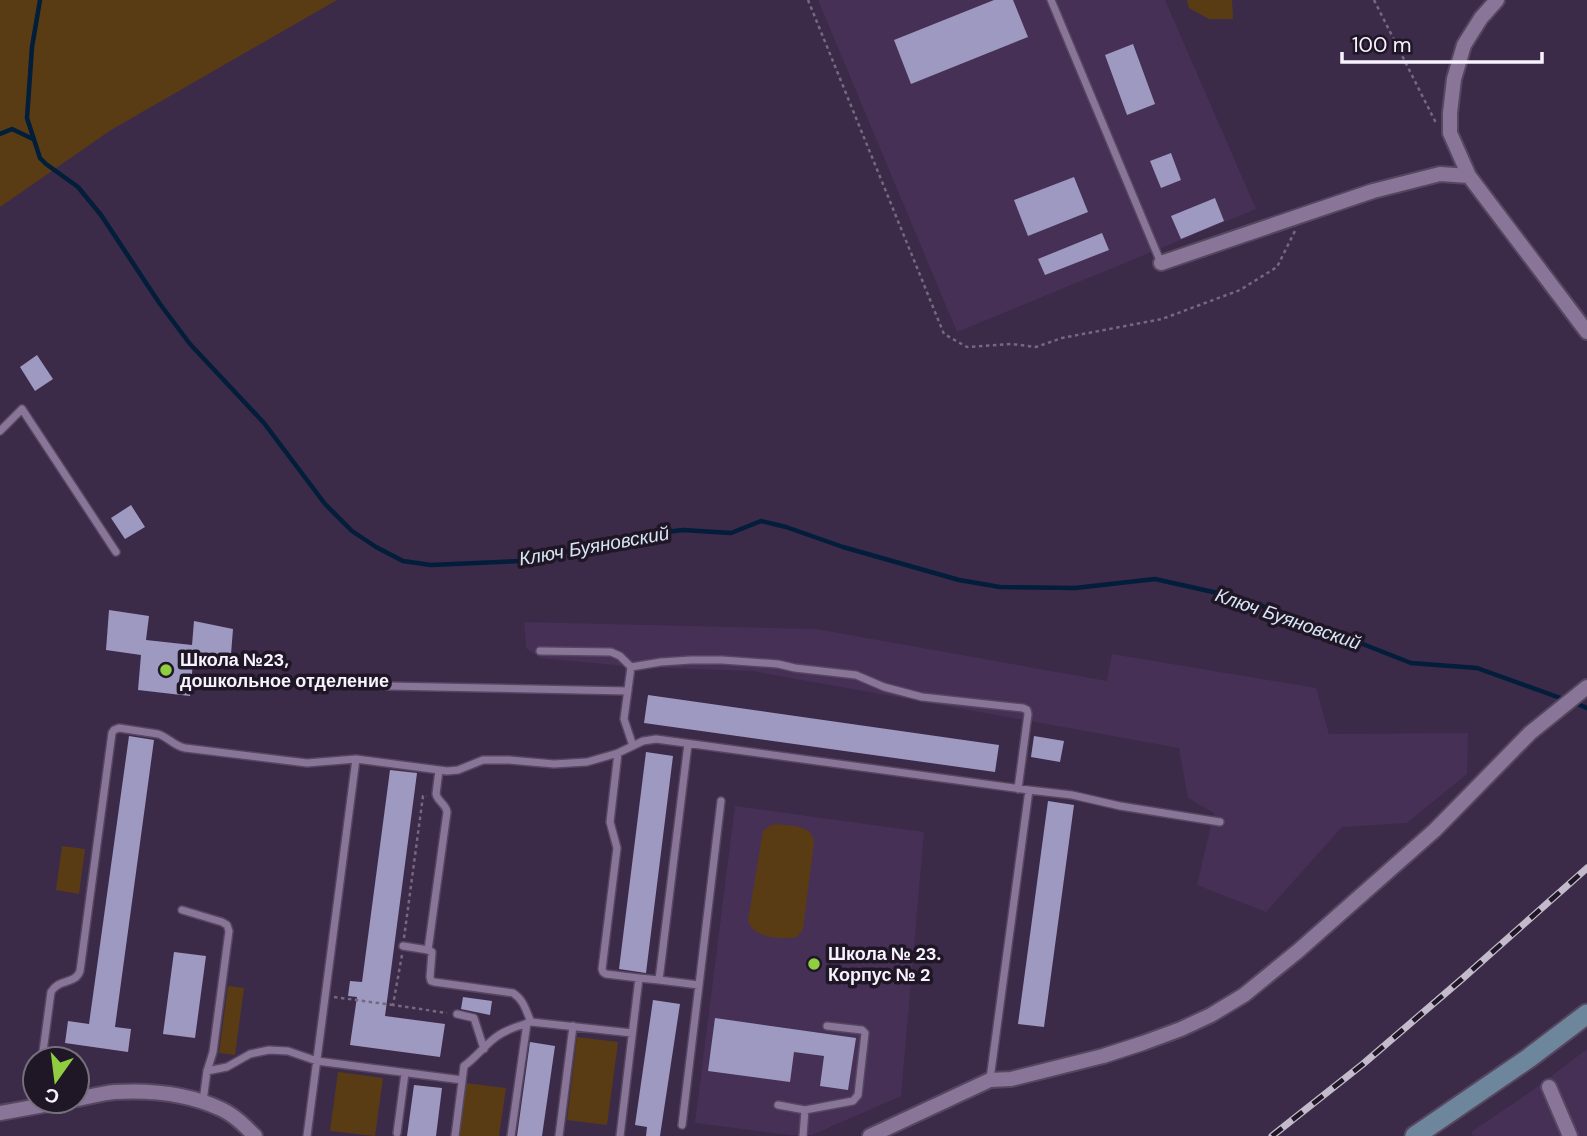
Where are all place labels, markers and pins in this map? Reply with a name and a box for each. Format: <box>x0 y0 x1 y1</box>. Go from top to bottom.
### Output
place label: Школа №23, дошкольное отделение <box>180 648 389 693</box>
marker: Школа №23, дошкольное отделение <box>158 662 174 678</box>
place label: Школа № 23. Корпус № 2 <box>828 942 941 987</box>
marker: Школа № 23. Корпус № 2 <box>806 956 822 972</box>

